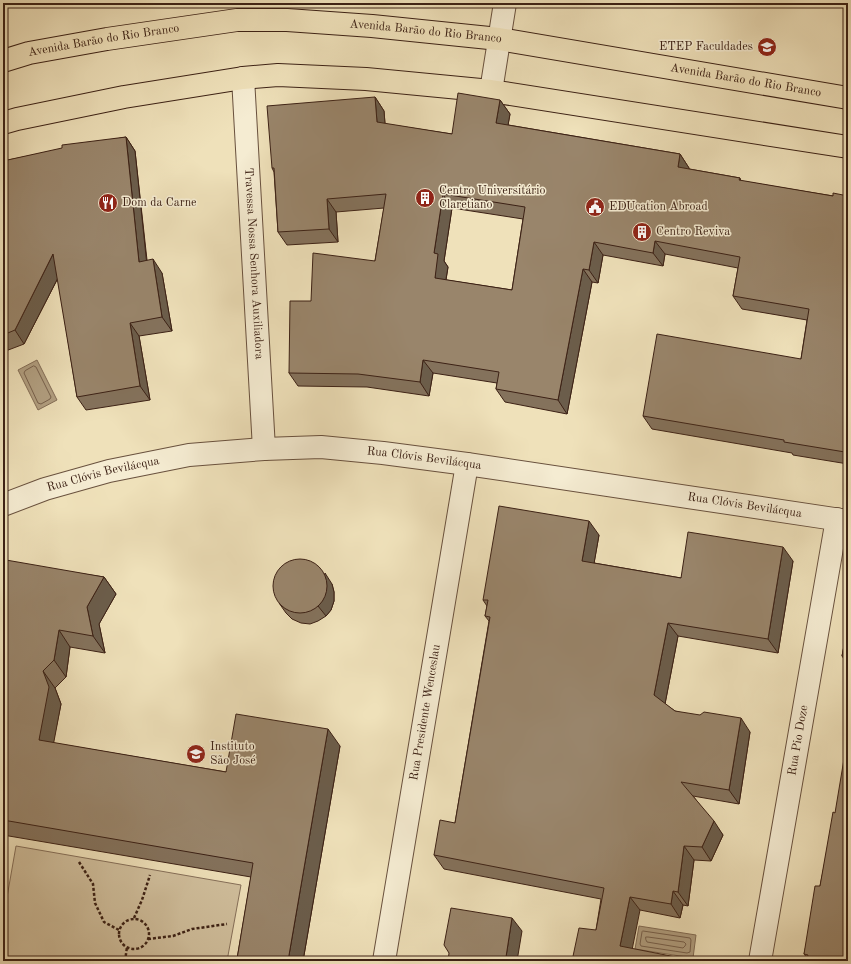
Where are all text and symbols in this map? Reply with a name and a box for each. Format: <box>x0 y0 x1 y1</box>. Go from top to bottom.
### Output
street label: Avenida Barão do Rio Branco <box>349 18 502 45</box>
street label: Avenida Barão do Rio Branco <box>27 22 180 59</box>
school or university icon: ETEP Faculdades <box>756 36 778 58</box>
place label: ETEP Faculdades <box>659 41 753 53</box>
street label: Avenida Barão do Rio Branco <box>669 62 822 99</box>
street label: Travessa Nossa Senhora Auxiliadora <box>242 168 265 360</box>
place label: Centro Universitário Claretiano <box>439 185 546 211</box>
building icon: Centro Universitário Claretiano <box>414 187 436 209</box>
restaurant icon: Dom da Carne <box>97 192 119 214</box>
public building icon: EDUcation Abroad <box>584 196 606 218</box>
place label: Dom da Carne <box>122 197 197 209</box>
place label: EDUcation Abroad <box>609 201 708 213</box>
building icon: Centro Reviva <box>631 221 653 243</box>
place label: Centro Reviva <box>656 226 730 238</box>
street label: Rua Clóvis Bevilácqua <box>366 445 482 472</box>
street label: Rua Clóvis Bevilácqua <box>46 455 161 494</box>
street label: Rua Clóvis Bevilácqua <box>687 491 803 520</box>
street label: Rua Presidente Wenceslau <box>408 643 443 782</box>
street label: Rua Pio Doze <box>786 704 811 776</box>
place label: Instituto São José <box>210 741 256 767</box>
school or university icon: Instituto São José <box>185 743 207 765</box>

